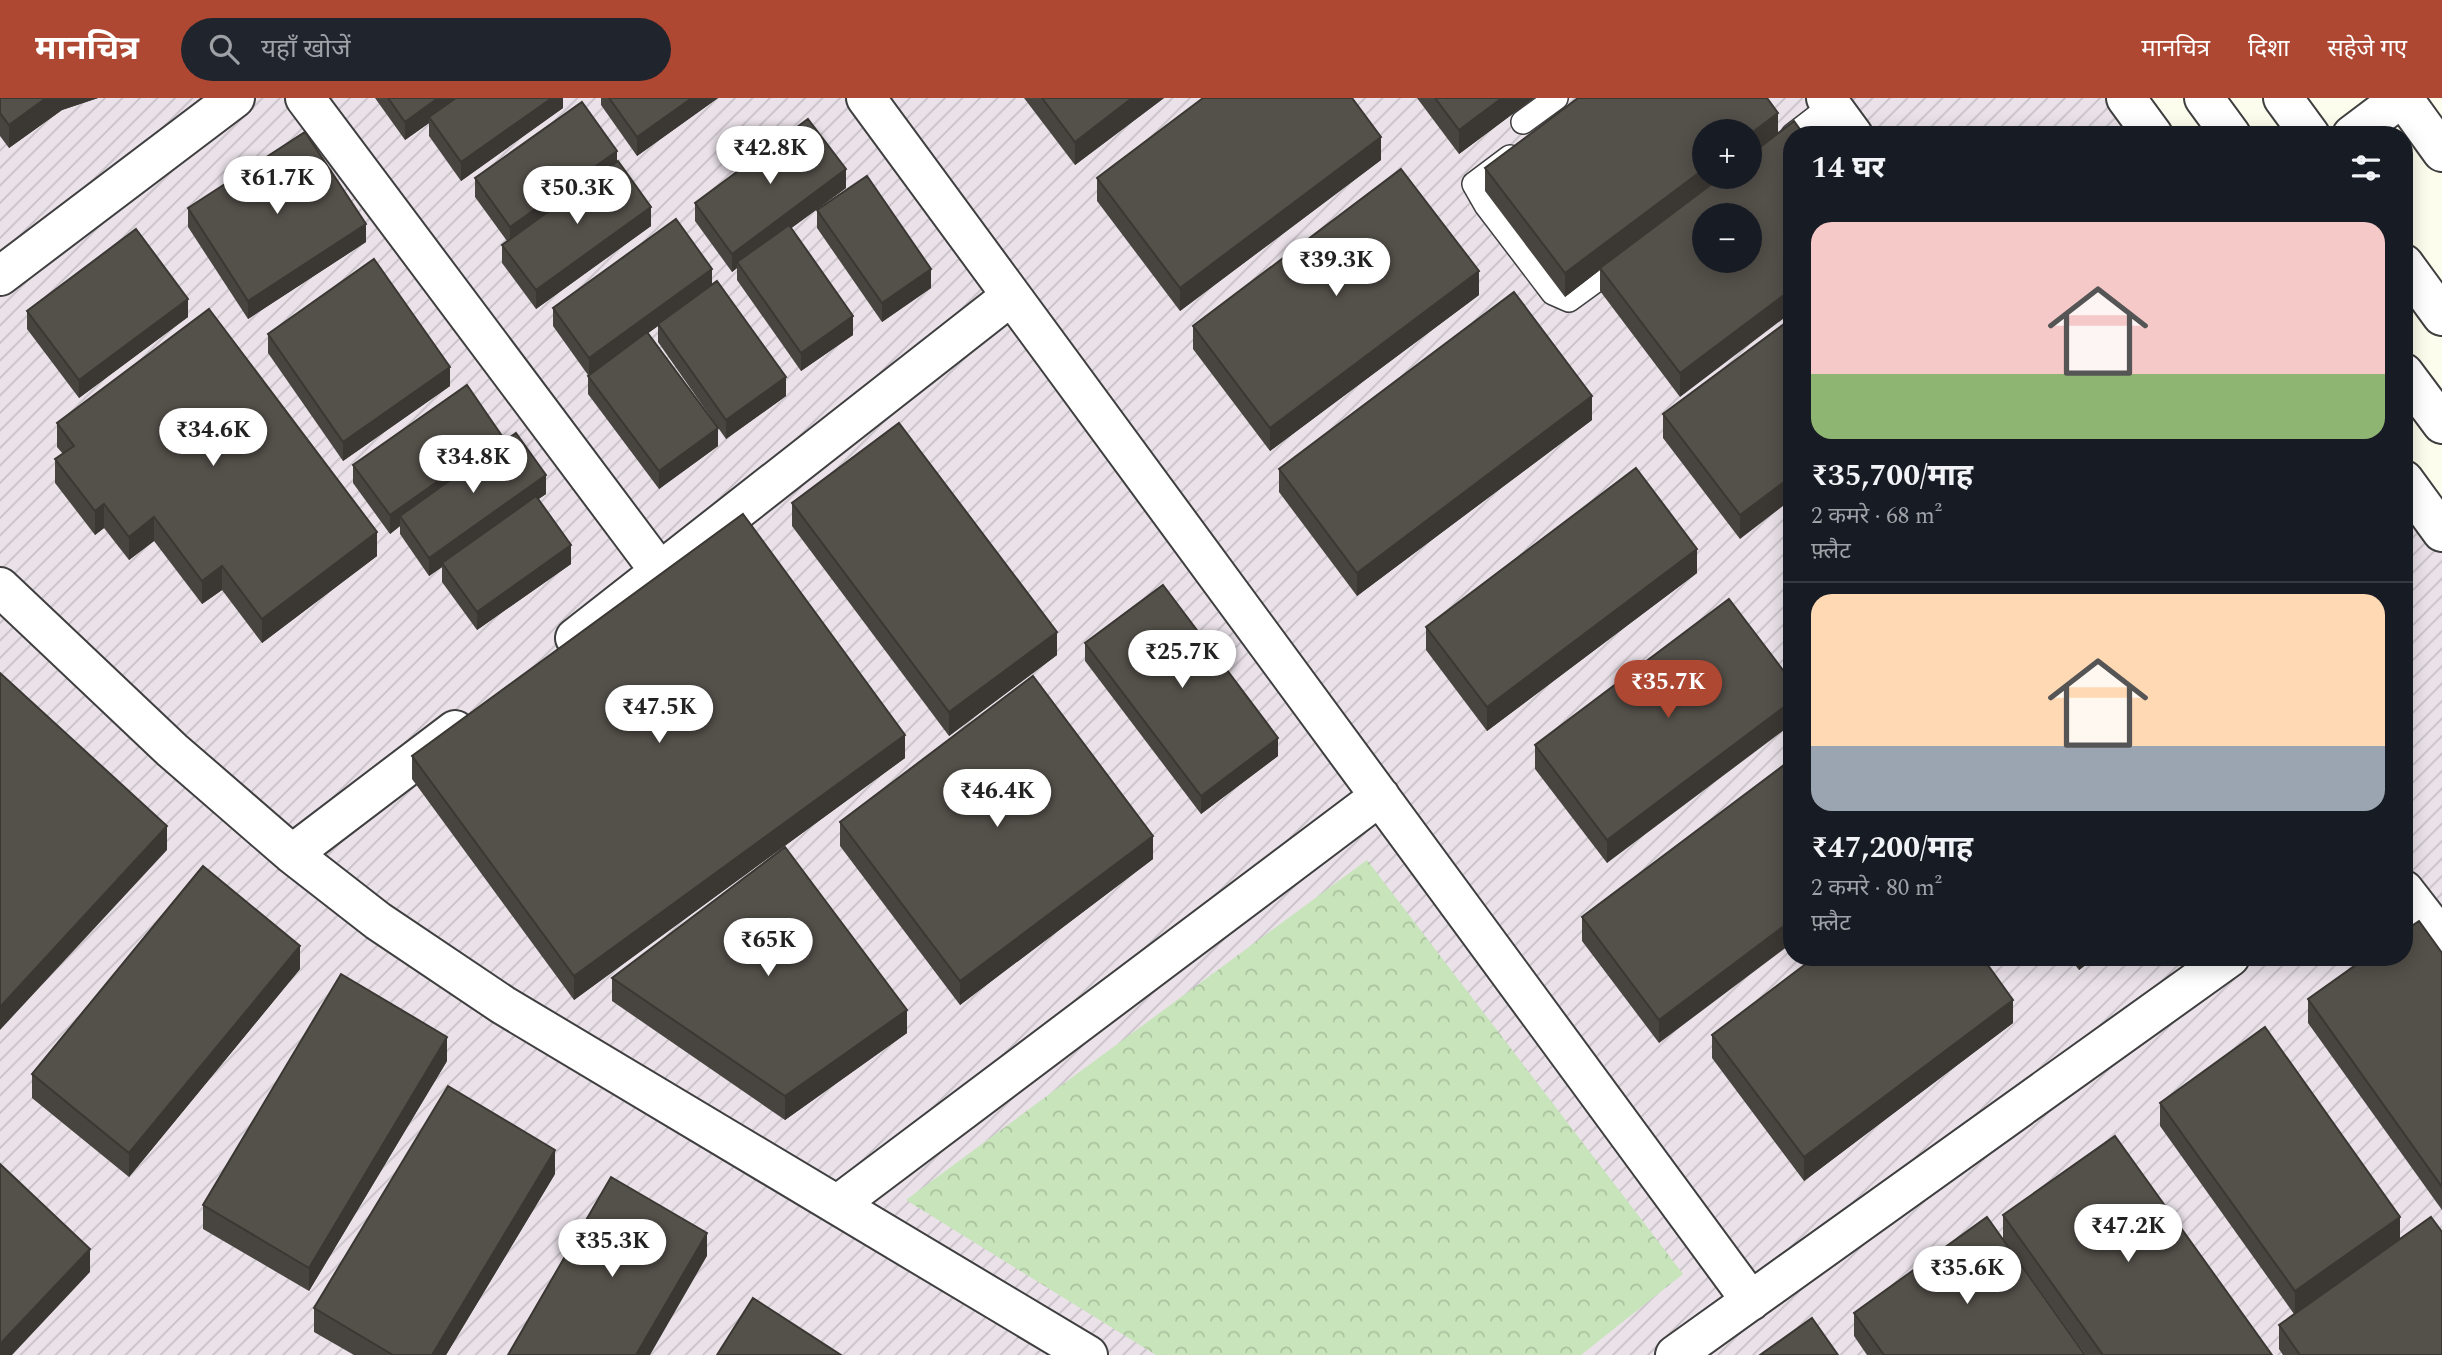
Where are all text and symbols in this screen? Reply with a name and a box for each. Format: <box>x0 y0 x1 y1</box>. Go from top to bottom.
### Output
search box <box>181 18 671 81</box>
text: मानचित्र <box>35 24 139 74</box>
text: यहाँ खोजें <box>261 29 350 69</box>
icon: search <box>205 30 243 68</box>
text: मानचित्र <box>2141 31 2210 67</box>
text: दिशा <box>2248 31 2289 67</box>
text: सहेजे गए <box>2327 31 2407 67</box>
map controls <box>1692 119 1762 273</box>
button: + <box>1692 119 1762 189</box>
pin: ₹42.8K <box>713 126 827 186</box>
text: ₹42.8K <box>732 131 808 166</box>
text: 14 घर <box>1811 145 1885 191</box>
icon: filters <box>2347 149 2385 187</box>
pin: ₹61.7K <box>220 156 334 216</box>
text: ₹61.7K <box>239 161 315 196</box>
pin: ₹50.3K <box>520 166 634 226</box>
text: ₹50.3K <box>539 171 615 206</box>
button: − <box>1692 203 1762 273</box>
pin: ₹39.3K <box>1279 238 1393 298</box>
text: ₹39.3K <box>1298 243 1374 278</box>
icon: home <box>2035 268 2161 394</box>
pin: ₹34.6K <box>156 408 270 468</box>
text: ₹34.6K <box>175 413 251 448</box>
pin: ₹34.8K <box>416 436 530 495</box>
text: ₹34.8K <box>435 440 511 475</box>
text: ₹35,700/माह <box>1811 453 1973 499</box>
text: 2 कमरे · 68 m² <box>1811 499 1942 534</box>
text: फ़्लैट <box>1811 534 1851 569</box>
pin: ₹25.7K <box>1125 630 1239 690</box>
text: ₹25.7K <box>1144 635 1220 670</box>
icon: home <box>2035 640 2161 766</box>
pin: ₹35.7K <box>1611 660 1725 720</box>
text: ₹35.7K <box>1630 665 1706 700</box>
pin: ₹47.5K <box>602 686 716 745</box>
text: ₹47.5K <box>621 690 697 725</box>
pin: ₹46.4K <box>940 770 1054 829</box>
text: ₹46.4K <box>959 774 1035 809</box>
text: ₹47,200/माह <box>1811 825 1973 871</box>
text: 2 कमरे · 80 m² <box>1811 871 1942 906</box>
text: फ़्लैट <box>1811 906 1851 941</box>
pin: ₹65K <box>727 918 809 978</box>
text: ₹65K <box>740 923 796 958</box>
pin: ₹47.2K <box>2071 1204 2185 1264</box>
text: ₹47.2K <box>2090 1209 2166 1244</box>
pin: ₹35.3K <box>555 1220 669 1279</box>
text: ₹35.3K <box>574 1224 650 1259</box>
pin: ₹35.6K <box>1910 1246 2024 1306</box>
text: ₹35.6K <box>1929 1251 2005 1286</box>

